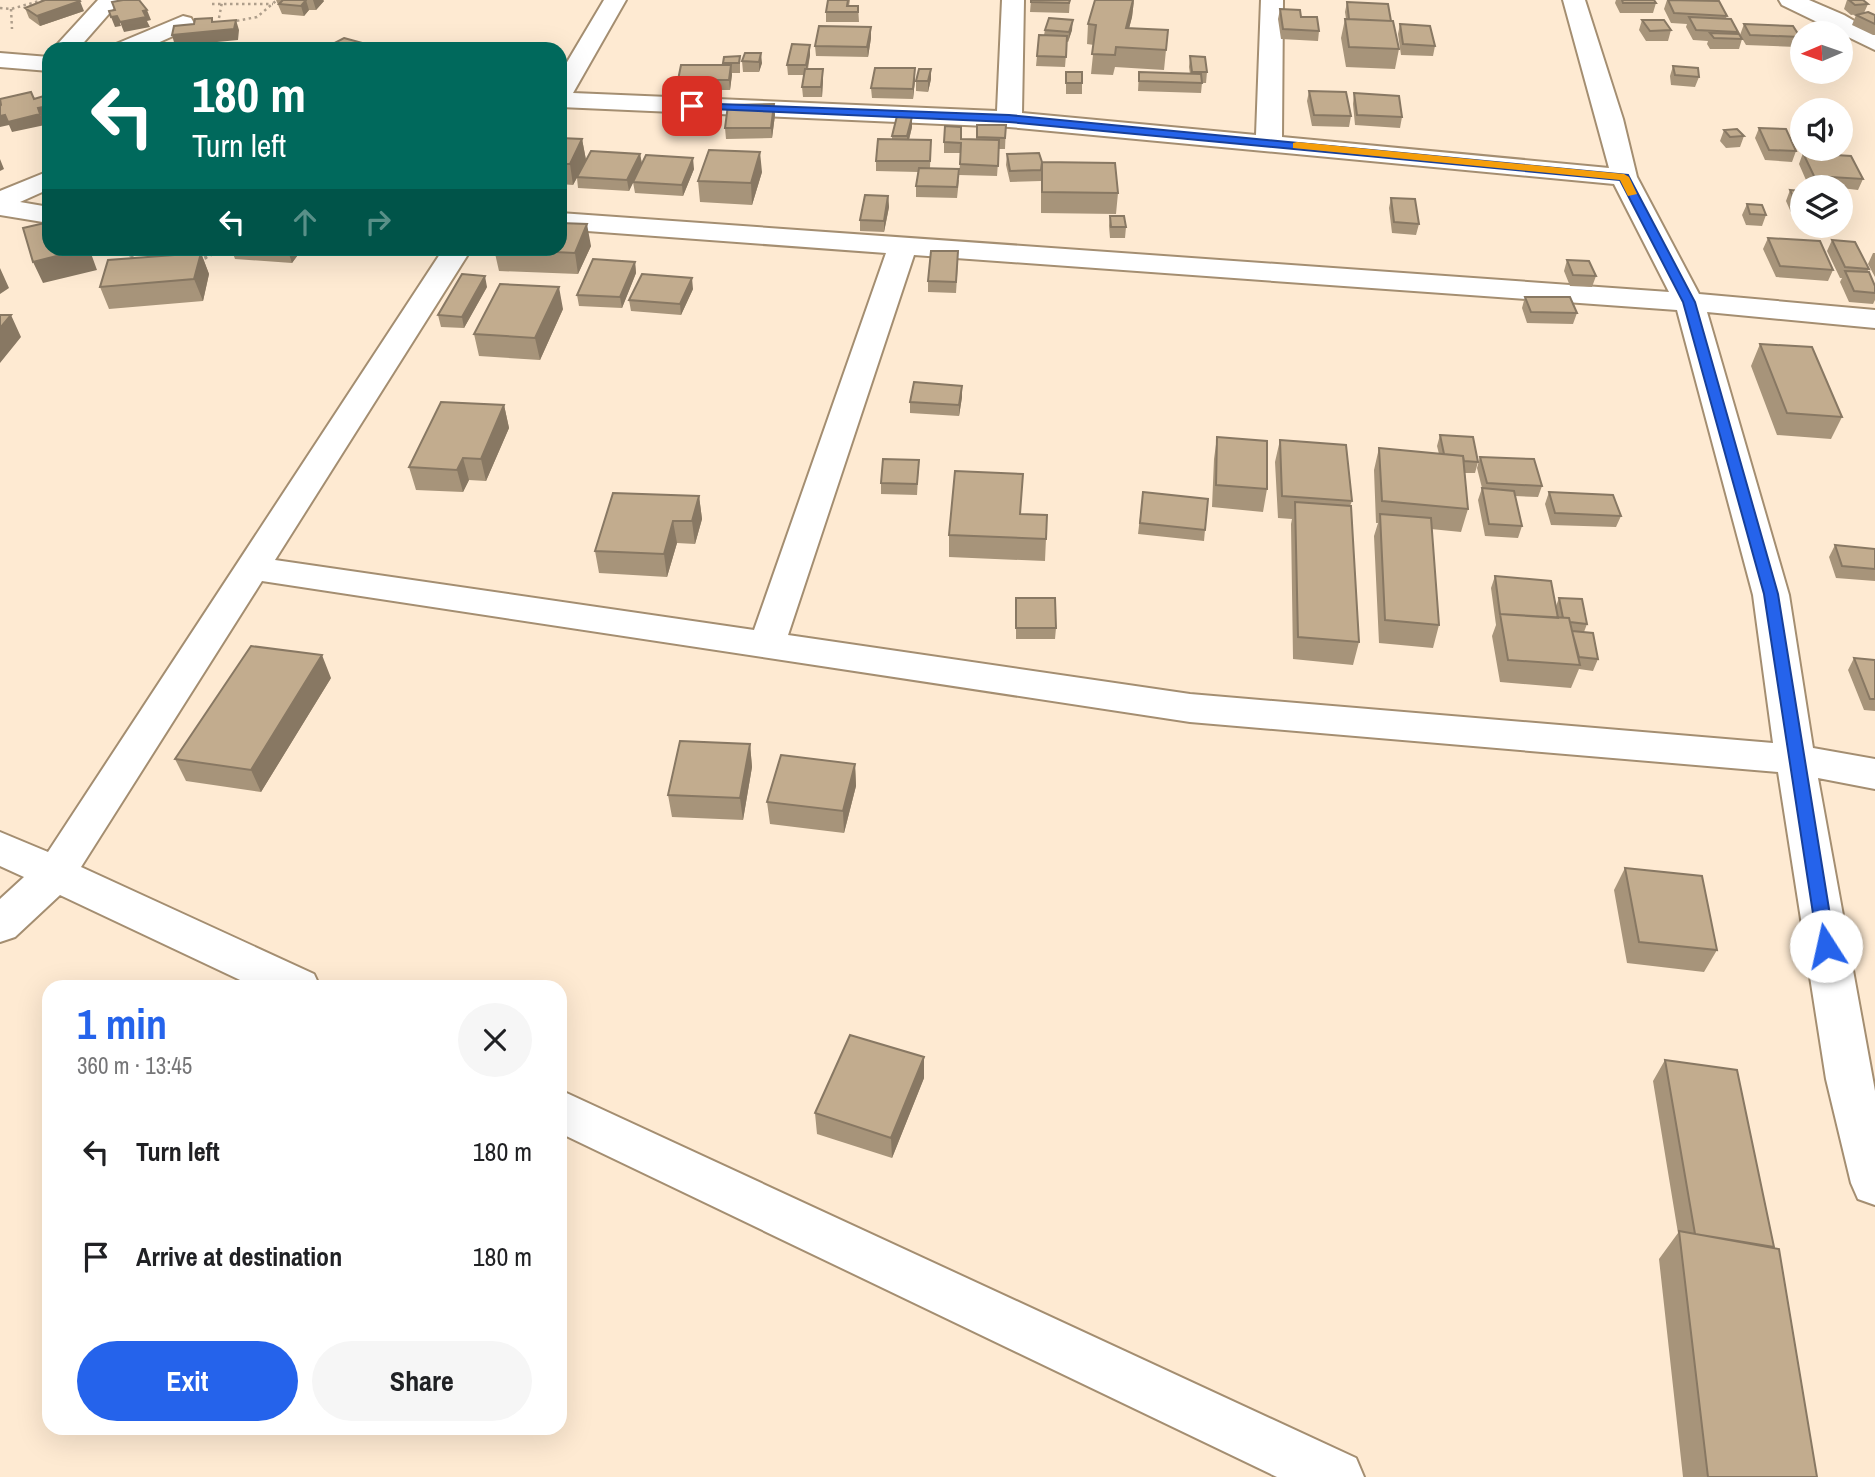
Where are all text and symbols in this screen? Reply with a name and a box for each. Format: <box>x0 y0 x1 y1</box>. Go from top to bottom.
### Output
north arrow <box>1790 21 1853 84</box>
map controls <box>1790 21 1853 238</box>
text: 180 m <box>192 61 306 127</box>
icon: left <box>77 70 168 161</box>
pin <box>662 76 722 136</box>
icon: arrive <box>673 87 711 125</box>
button: sound <box>1790 98 1853 161</box>
text: Turn left <box>192 124 286 167</box>
button: layers <box>1790 175 1853 238</box>
icon: left <box>213 203 251 241</box>
icon: ahead <box>286 203 324 241</box>
icon: right <box>359 203 397 241</box>
position arrow <box>1789 909 1863 983</box>
text: 1 min <box>77 996 167 1052</box>
button: close <box>458 1003 532 1077</box>
text: 360 m · 13:45 <box>77 1050 192 1081</box>
icon: left <box>77 1133 115 1171</box>
text: Turn left <box>136 1134 220 1169</box>
text: 180 m <box>473 1134 532 1169</box>
icon: arrive <box>77 1238 115 1276</box>
text: Arrive at destination <box>136 1239 342 1274</box>
text: 180 m <box>473 1239 532 1274</box>
button: Exit <box>77 1341 298 1421</box>
button: Share <box>312 1341 532 1421</box>

